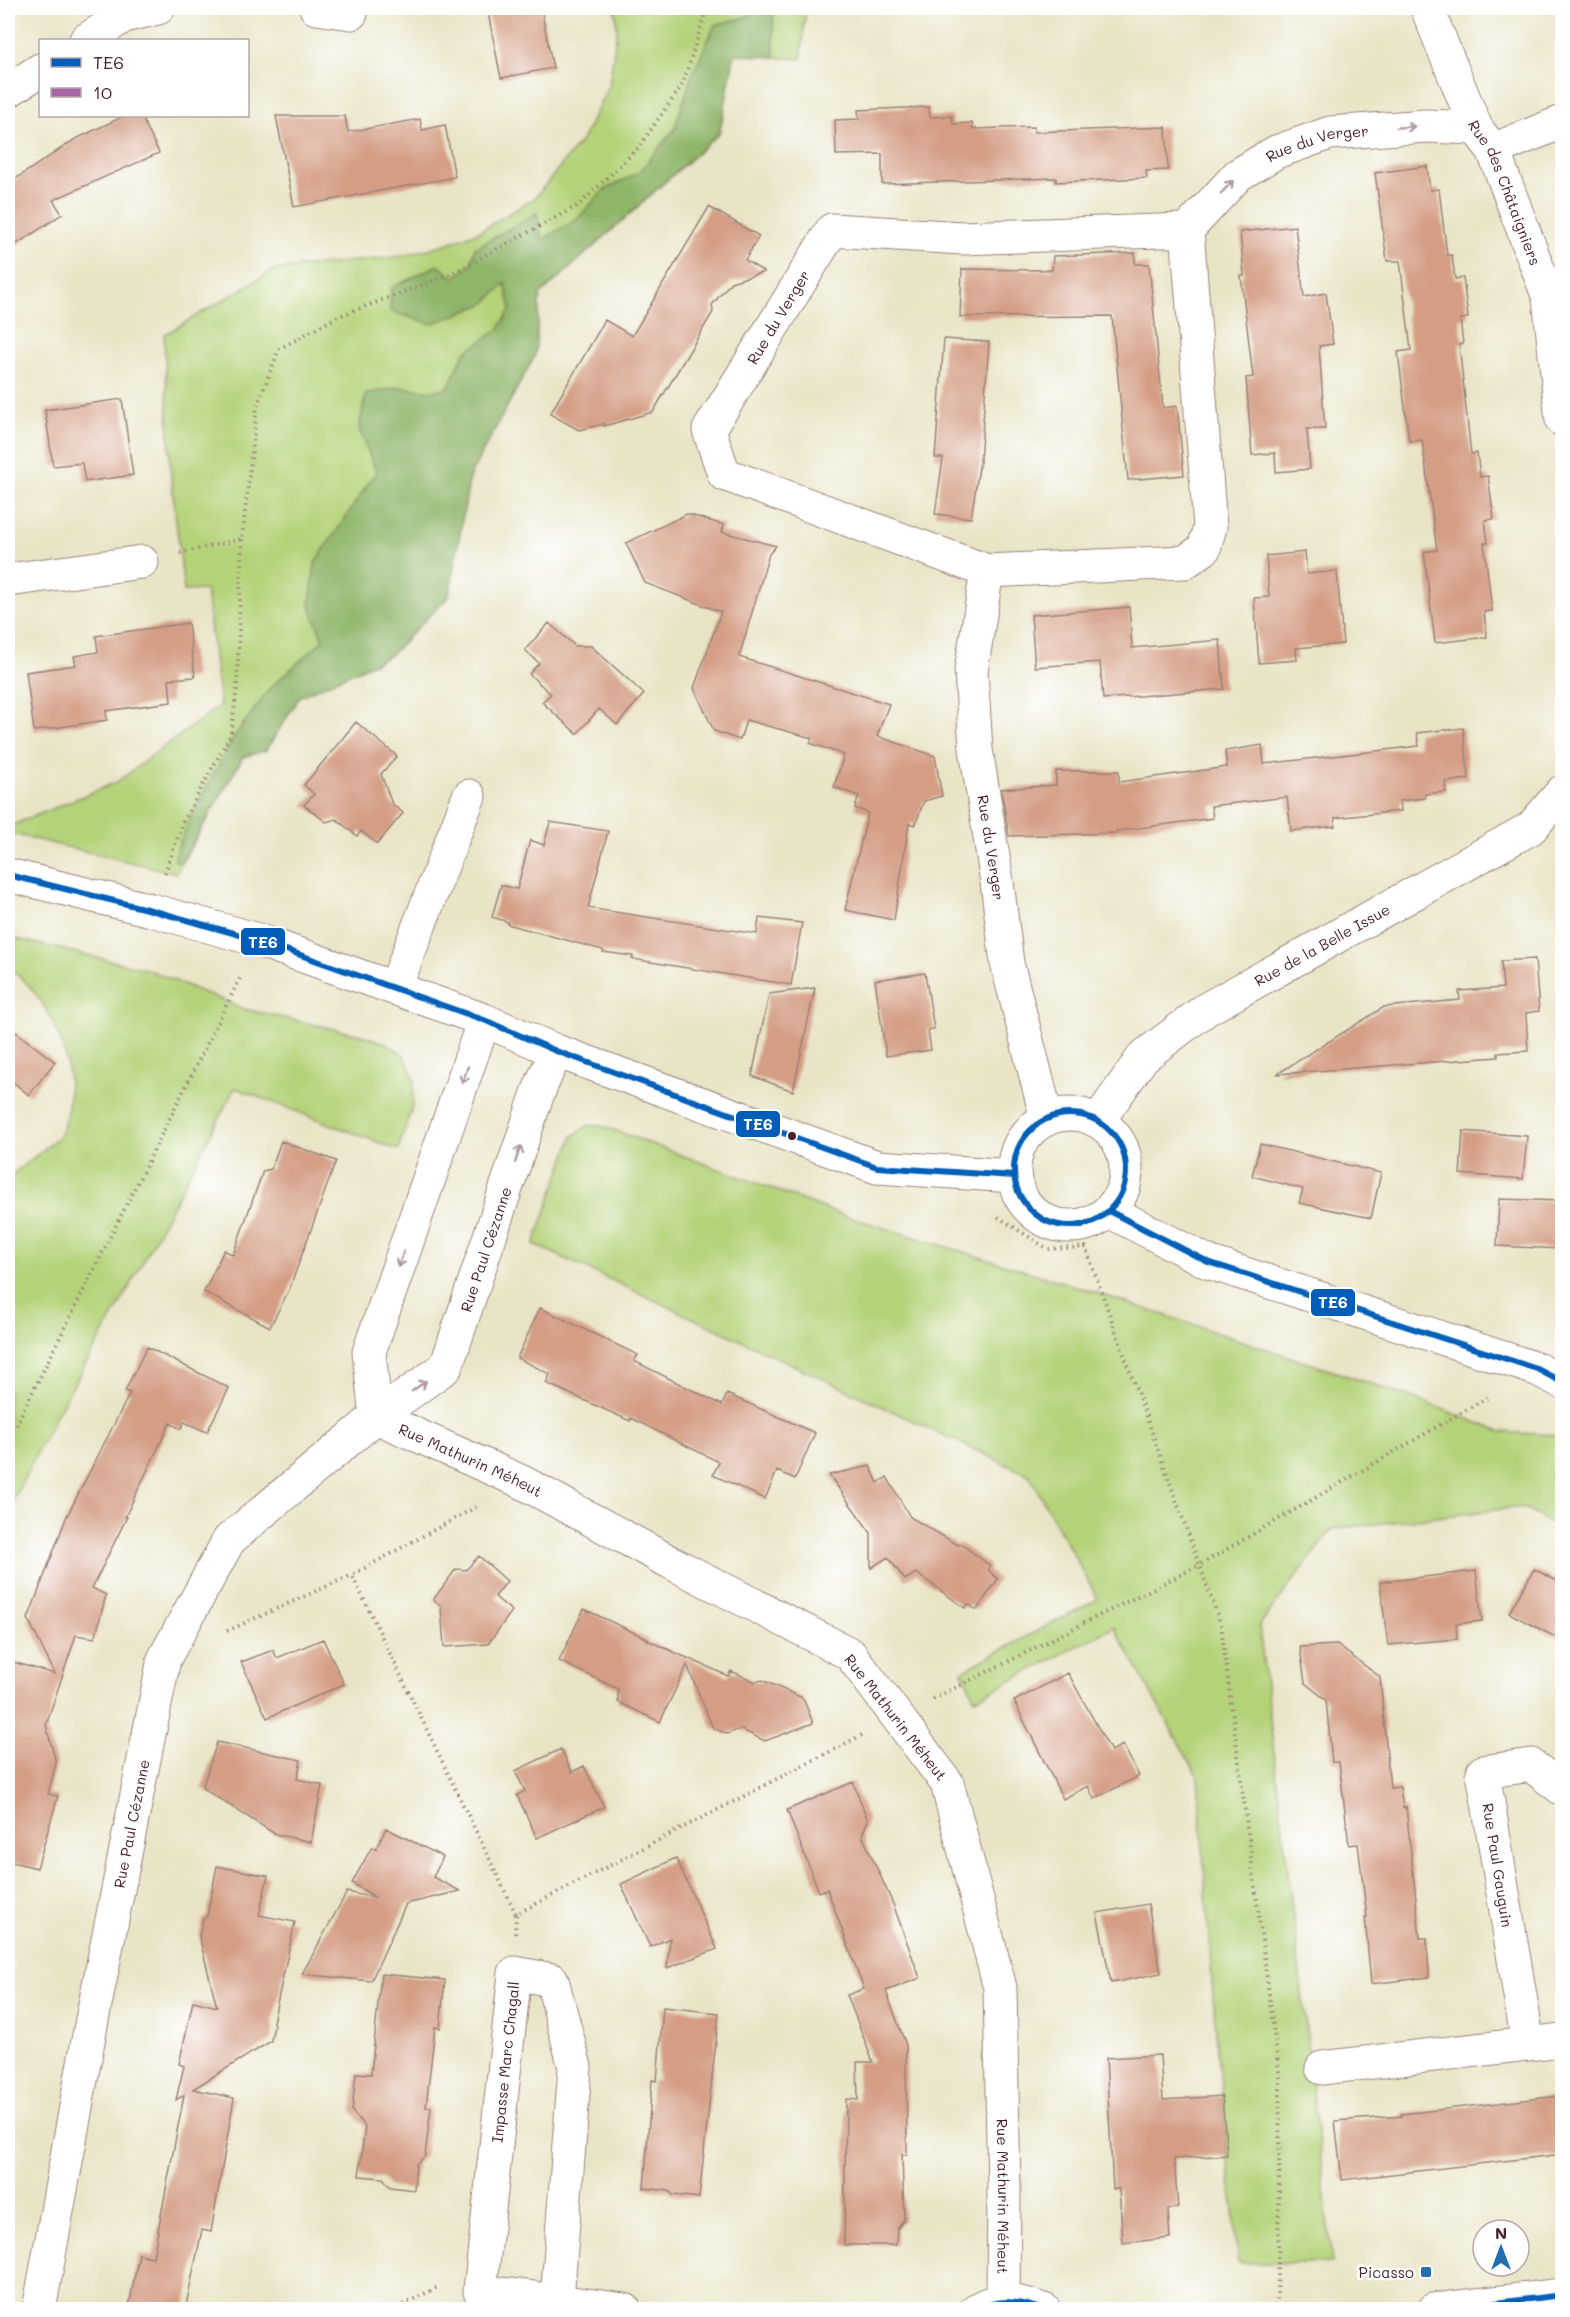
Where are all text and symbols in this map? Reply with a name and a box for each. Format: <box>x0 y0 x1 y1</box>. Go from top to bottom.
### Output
legend <box>39 39 249 117</box>
text: TE6 <box>93 50 124 74</box>
text: 10 <box>93 80 112 104</box>
street label: Rue des Châtaigniers <box>1464 117 1546 268</box>
street label: Rue du Verger <box>1262 120 1369 166</box>
one-way arrow <box>1396 122 1416 133</box>
one-way arrow <box>1219 180 1234 195</box>
street label: Rue du Verger <box>742 266 814 368</box>
street label: Rue du Verger <box>973 793 1009 901</box>
street label: Rue de la Belle Issue <box>1251 899 1393 991</box>
line badge: TE6 <box>240 927 286 956</box>
text: TE6 <box>248 931 278 952</box>
one-way arrow <box>458 1065 469 1084</box>
line badge: TE6 <box>735 1110 781 1138</box>
text: TE6 <box>743 1113 773 1134</box>
unlabelled marker <box>786 1130 798 1142</box>
one-way arrow <box>513 1145 524 1163</box>
street label: Rue Paul Cézanne <box>455 1184 516 1314</box>
one-way arrow <box>395 1250 406 1269</box>
line badge: TE6 <box>1310 1288 1356 1317</box>
text: TE6 <box>1318 1291 1348 1312</box>
one-way arrow <box>411 1380 427 1392</box>
street label: Rue Mathurin Méheut <box>396 1418 546 1501</box>
street label: Rue Mathurin Méheut <box>840 1650 952 1784</box>
street label: Rue Paul Cézanne <box>109 1758 154 1890</box>
street label: Rue Paul Gauguin <box>1478 1801 1518 1929</box>
street label: Impasse Marc Chagall <box>487 1980 523 2144</box>
street label: Rue Mathurin Méheut <box>993 2118 1014 2274</box>
north arrow <box>1471 2218 1531 2278</box>
text: N <box>1495 2222 1507 2243</box>
place label: Picasso <box>1359 2262 1414 2282</box>
marker: Picasso <box>1419 2265 1433 2279</box>

